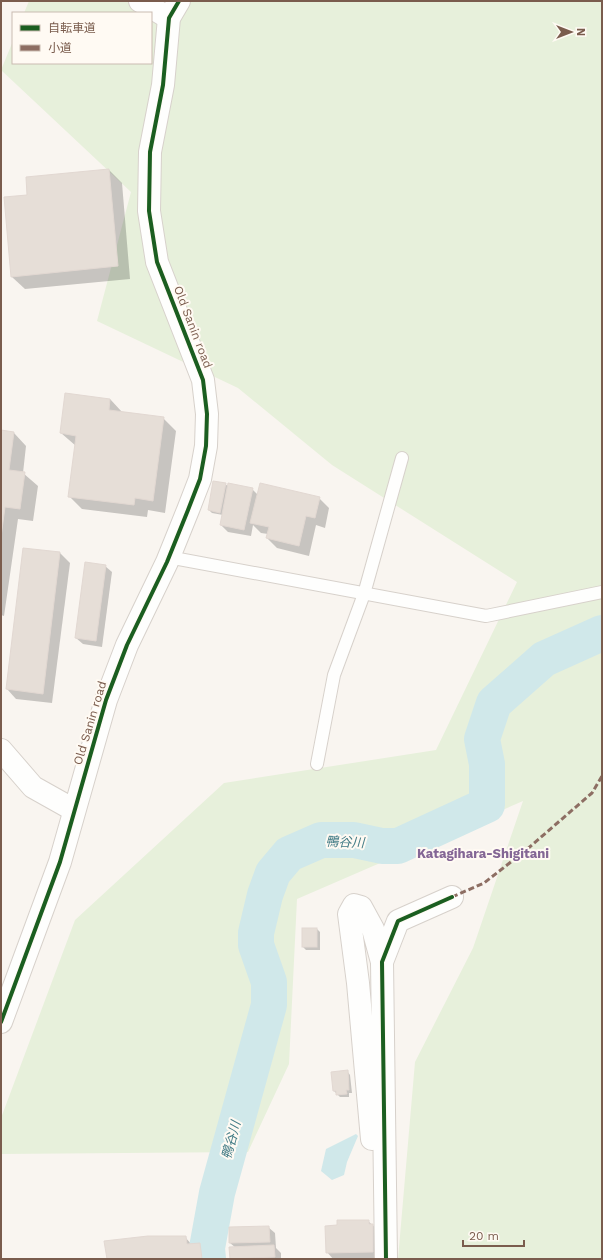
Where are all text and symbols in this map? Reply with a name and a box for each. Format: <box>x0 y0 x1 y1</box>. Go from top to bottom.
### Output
legend <box>12 12 152 64</box>
north arrow <box>551 12 591 52</box>
text: 自転車道 <box>48 21 96 35</box>
text: N <box>574 28 587 36</box>
text: 小道 <box>48 41 72 55</box>
street label: Old Sanin road <box>171 284 215 370</box>
street label: Old Sanin road <box>71 679 109 767</box>
water label: 鴨谷川 <box>325 834 367 850</box>
district label: Katagihara-Shigitani <box>417 846 549 861</box>
water label: 鴨谷川 <box>219 1117 244 1161</box>
scale bar <box>463 1222 524 1248</box>
text: 20 m <box>469 1229 499 1243</box>

